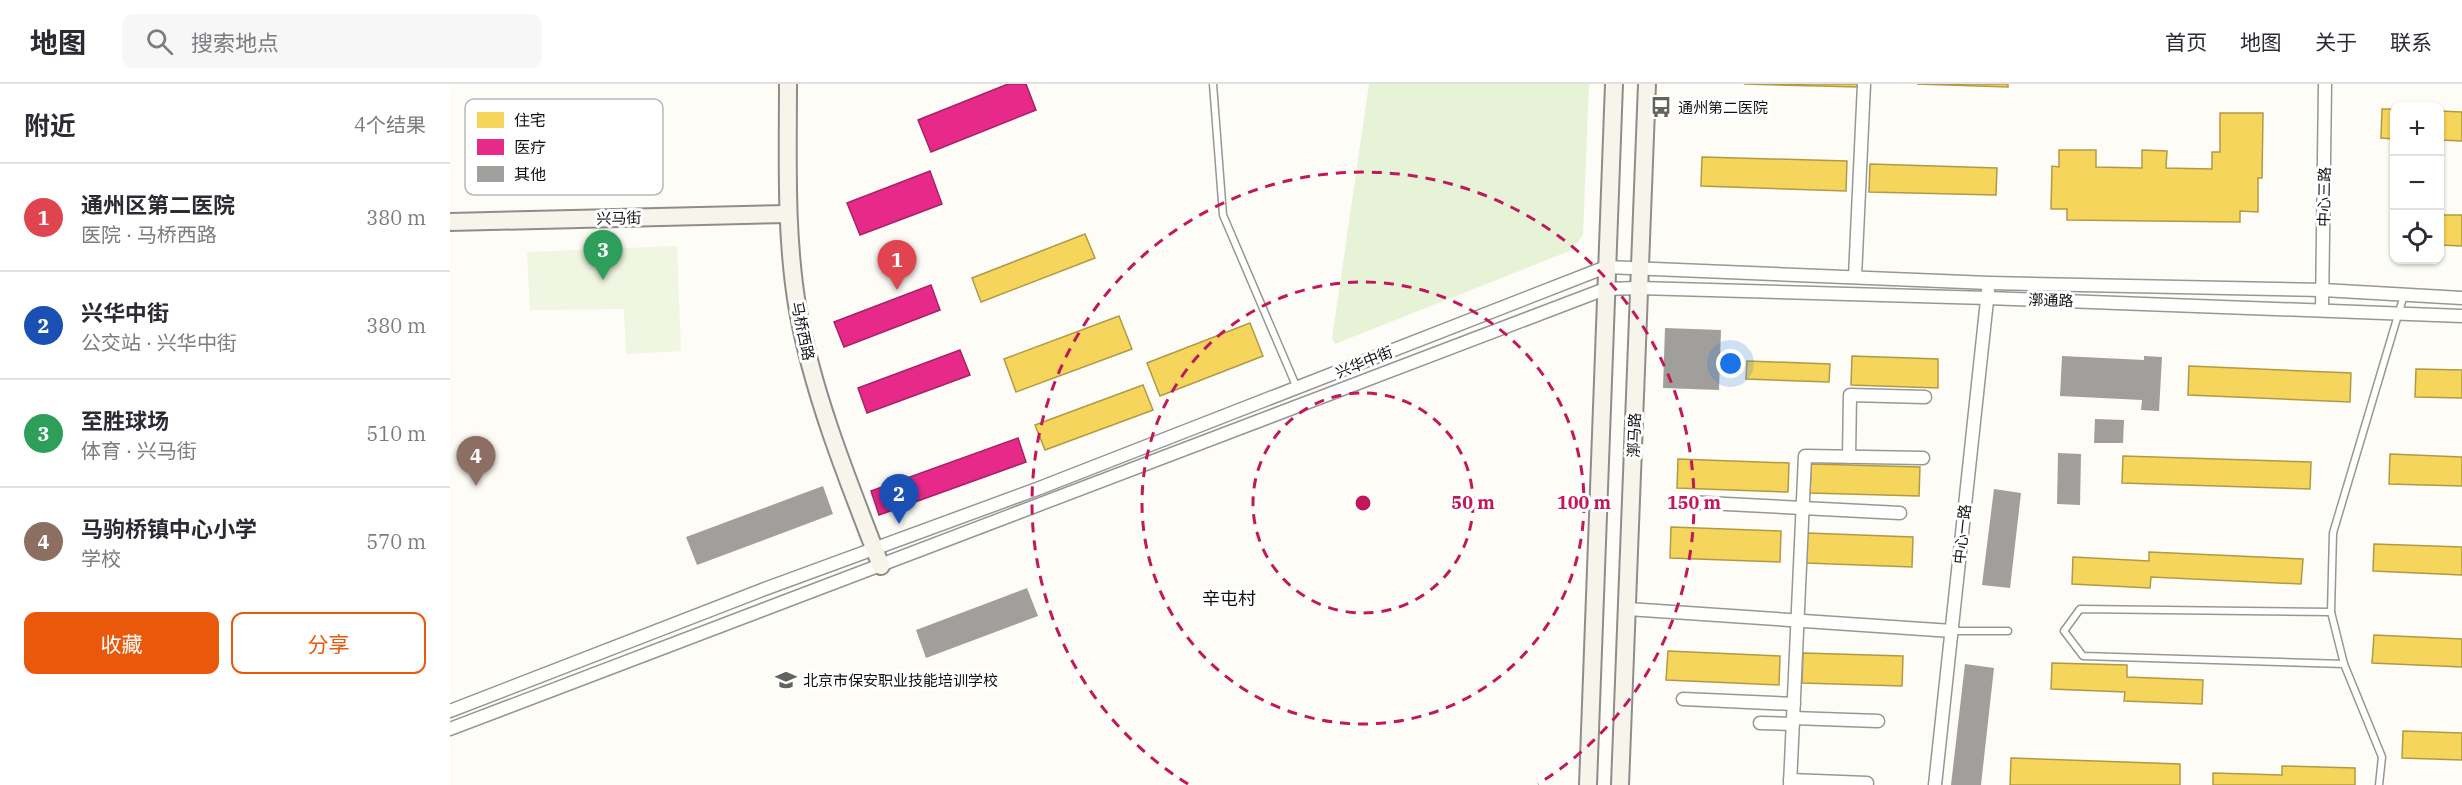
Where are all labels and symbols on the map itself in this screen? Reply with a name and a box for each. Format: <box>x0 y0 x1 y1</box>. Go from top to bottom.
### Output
bus stop icon: 通州第二医院 <box>1649 95 1673 119</box>
place label: 通州第二医院 <box>1678 98 1768 117</box>
legend <box>465 99 663 195</box>
text: 住宅 <box>514 110 546 130</box>
text: 医疗 <box>514 137 546 157</box>
text: 其他 <box>514 164 546 184</box>
street label: 中心三路 <box>2314 167 2334 227</box>
street label: 兴马街 <box>596 208 642 228</box>
pin: 3 <box>584 230 622 280</box>
pin: 1 <box>878 240 916 290</box>
street label: 漷通路 <box>2028 290 2074 310</box>
street label: 马桥西路 <box>787 300 819 362</box>
street label: 兴华中街 <box>1333 342 1395 382</box>
your location <box>1716 349 1745 378</box>
street label: 漷马路 <box>1624 412 1644 458</box>
pin: 4 <box>456 436 496 486</box>
pin: 2 <box>880 474 918 524</box>
text: 50 m <box>1451 491 1495 514</box>
text: 100 m <box>1557 491 1612 514</box>
text: 150 m <box>1667 491 1722 514</box>
centre of rings <box>1353 493 1373 513</box>
street label: 中心一路 <box>1949 503 1975 565</box>
district label: 辛屯村 <box>1202 587 1256 610</box>
school or university icon: 北京市保安职业技能培训学校 <box>774 668 798 692</box>
place label: 北京市保安职业技能培训学校 <box>803 671 998 690</box>

